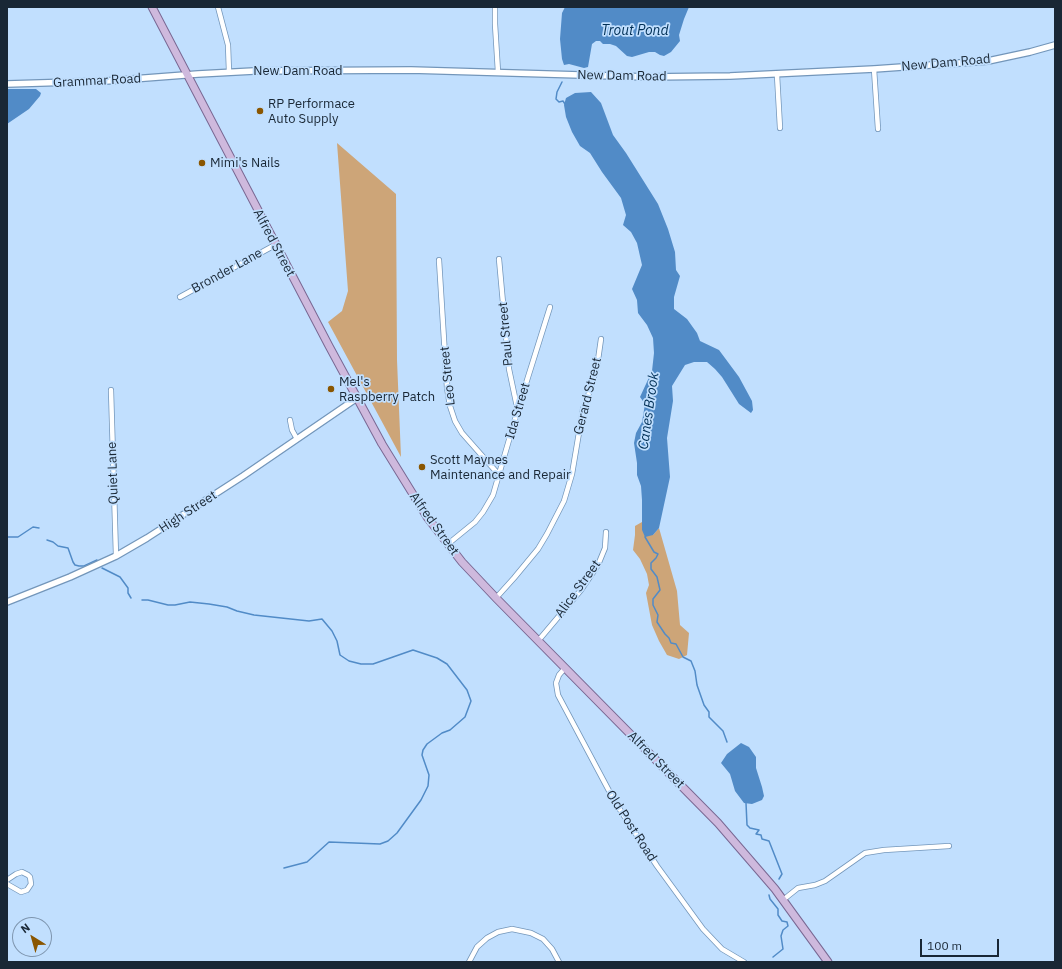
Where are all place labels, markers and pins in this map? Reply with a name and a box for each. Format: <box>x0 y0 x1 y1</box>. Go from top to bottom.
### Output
place label: RP Performace Auto Supply <box>268 96 355 127</box>
marker: RP Performace Auto Supply <box>255 106 265 116</box>
place label: Mimi's Nails <box>210 155 280 171</box>
marker: Mimi's Nails <box>197 158 207 168</box>
place label: Mel's Raspberry Patch <box>339 374 435 405</box>
marker: Mel's Raspberry Patch <box>326 384 336 394</box>
place label: Scott Maynes Maintenance and Repair <box>430 452 571 483</box>
marker: Scott Maynes Maintenance and Repair <box>417 462 427 472</box>

